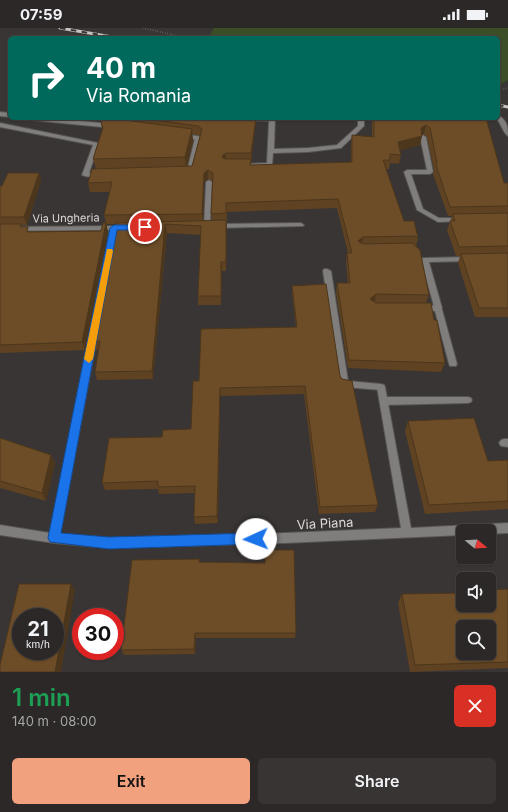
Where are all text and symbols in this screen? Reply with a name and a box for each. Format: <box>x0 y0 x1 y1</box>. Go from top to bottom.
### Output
text: 07:59 <box>20 5 62 24</box>
text: 40 m <box>86 51 156 85</box>
icon: right <box>20 52 72 104</box>
text: Via Romania <box>86 85 191 106</box>
street label: Via Ungheria <box>32 210 100 226</box>
pin <box>128 210 162 244</box>
icon: arrive <box>134 216 156 238</box>
street label: Via Piana <box>296 514 354 532</box>
position arrow <box>235 518 277 560</box>
north arrow <box>456 524 496 564</box>
map controls <box>456 524 496 660</box>
button: sound <box>456 572 496 612</box>
speed limit sign: 30 <box>72 608 124 660</box>
text: 21 <box>27 617 49 641</box>
button: search <box>456 620 496 660</box>
text: km/h <box>26 638 50 650</box>
text: 1 min <box>12 683 71 712</box>
button: close <box>454 685 496 727</box>
text: 140 m · 08:00 <box>12 713 96 729</box>
button: Exit <box>12 758 250 804</box>
button: Share <box>258 758 496 804</box>

